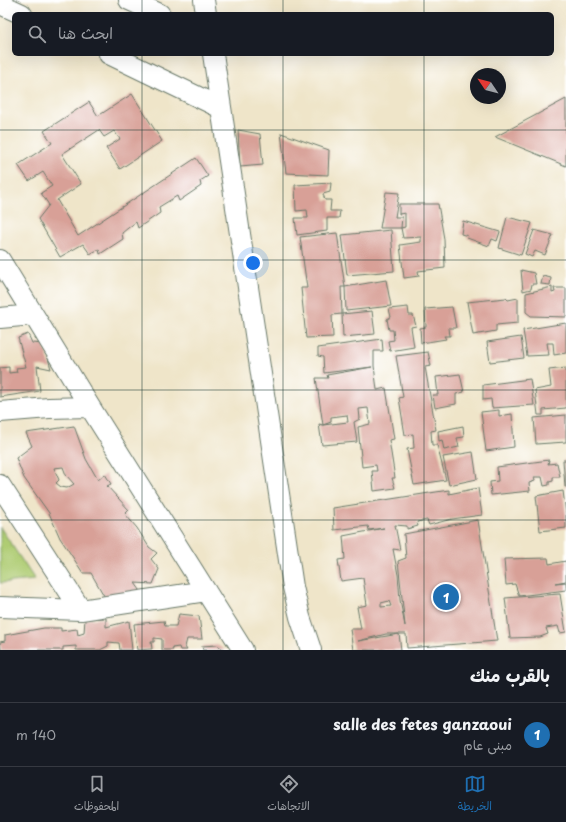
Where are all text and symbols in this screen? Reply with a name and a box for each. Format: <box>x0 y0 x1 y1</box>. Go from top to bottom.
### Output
search box <box>12 12 554 56</box>
text: ابحث هنا <box>58 21 113 44</box>
icon: search <box>26 23 48 45</box>
north arrow <box>470 68 506 104</box>
your location <box>243 253 263 273</box>
pin: 1 <box>433 582 459 612</box>
text: بالقرب منك <box>470 662 550 688</box>
text: salle des fetes ganzaoui <box>333 712 512 735</box>
text: 140 m <box>16 725 56 744</box>
text: 1 <box>534 725 540 744</box>
text: مبنى عام <box>463 735 512 754</box>
tab: المحفوظات <box>74 773 119 816</box>
tab: الاتجاهات <box>267 773 310 816</box>
tab: الخريطة <box>458 773 492 816</box>

